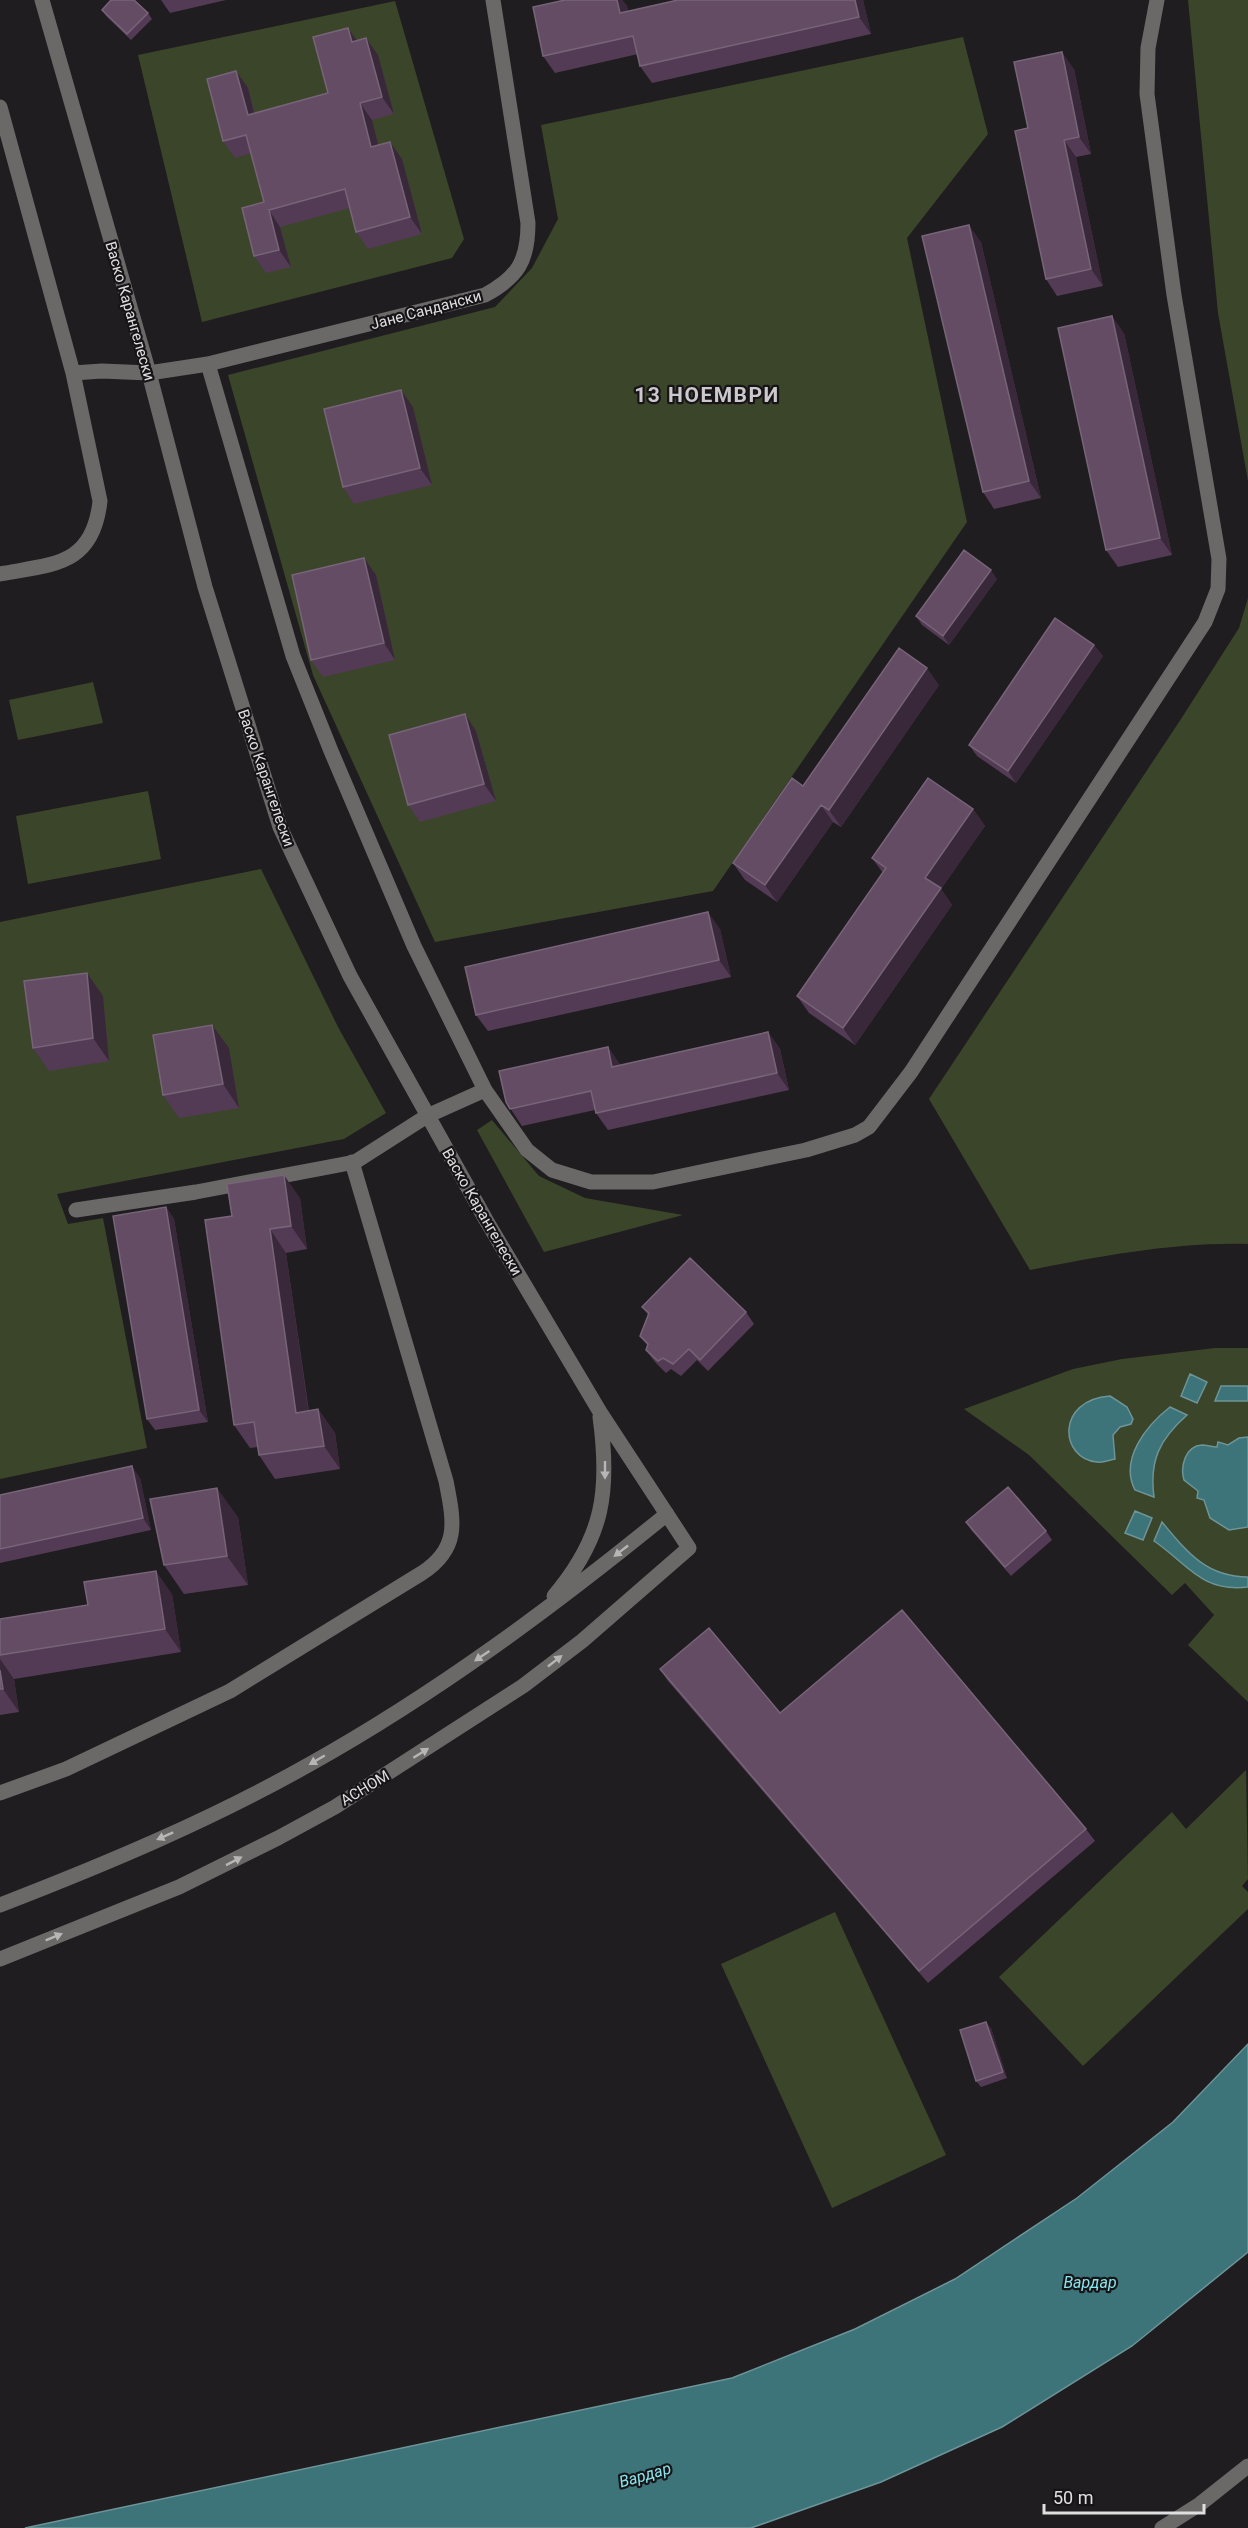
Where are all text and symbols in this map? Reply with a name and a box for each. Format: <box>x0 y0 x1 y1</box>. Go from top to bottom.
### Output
street label: Васко Карангелески <box>102 239 158 383</box>
street label: Јане Сандански <box>369 287 483 333</box>
district label: 13 НОЕМВРИ <box>634 383 780 407</box>
street label: Васко Карангелески <box>234 707 298 849</box>
street label: Васко Карангелески <box>438 1145 526 1279</box>
one-way arrow <box>600 1461 610 1480</box>
one-way arrow <box>613 1545 629 1558</box>
one-way arrow <box>474 1650 490 1661</box>
one-way arrow <box>547 1655 563 1667</box>
one-way arrow <box>413 1748 429 1759</box>
one-way arrow <box>308 1755 325 1765</box>
street label: АСНОМ <box>337 1766 393 1810</box>
one-way arrow <box>157 1832 174 1841</box>
one-way arrow <box>225 1856 242 1866</box>
one-way arrow <box>46 1932 64 1942</box>
water label: Вардар <box>1063 2273 1117 2292</box>
water label: Вардар <box>617 2459 673 2491</box>
scale bar <box>1044 2477 1204 2515</box>
text: 50 m <box>1053 2487 1093 2508</box>

